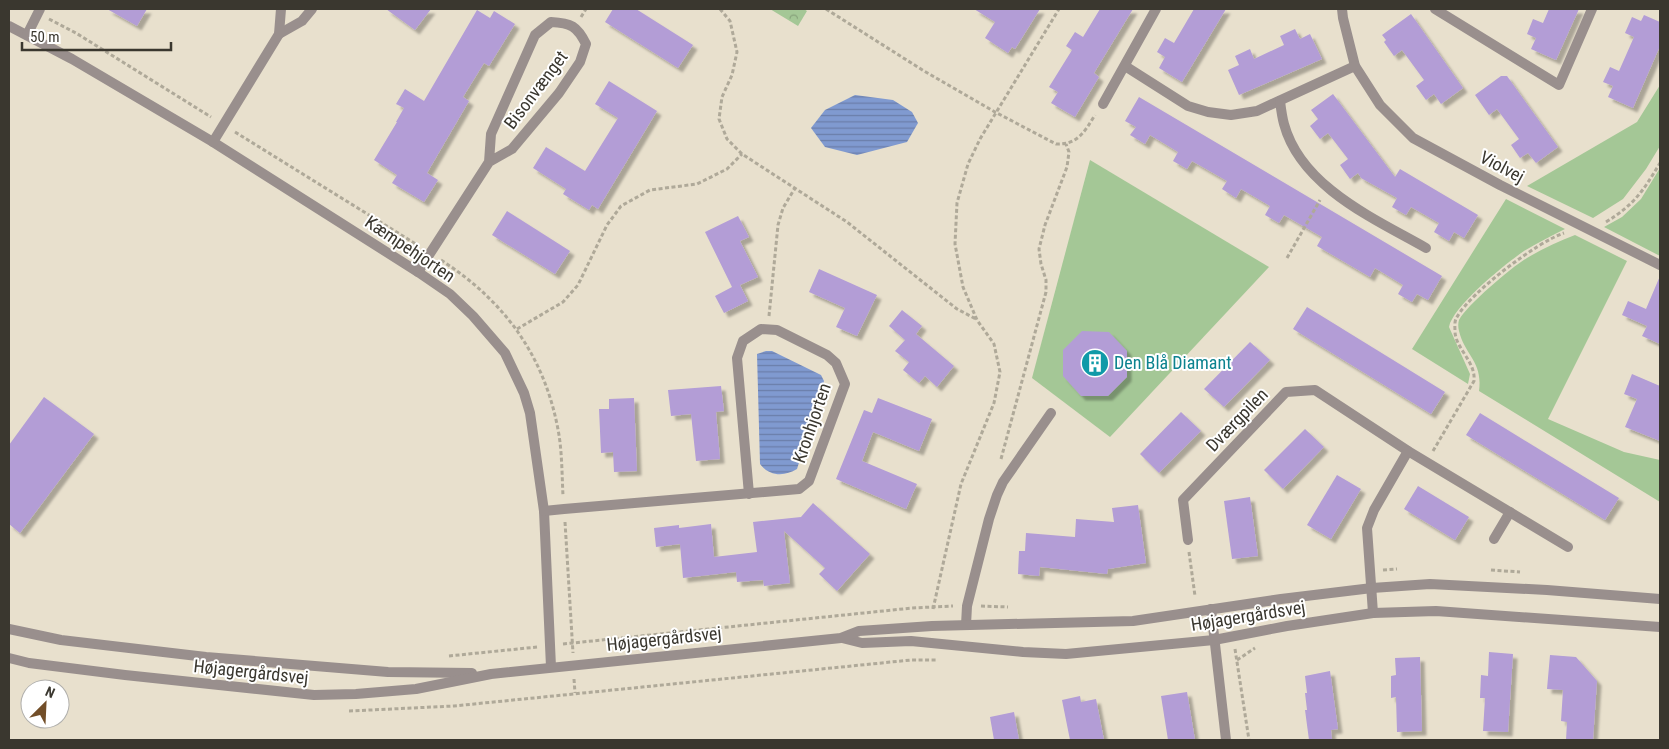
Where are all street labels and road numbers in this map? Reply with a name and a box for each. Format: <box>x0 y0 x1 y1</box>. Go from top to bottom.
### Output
street label: Bisonvænget <box>500 47 572 133</box>
street label: Violvej <box>1476 146 1528 187</box>
street label: Kæmpehjorten <box>361 211 459 286</box>
street label: Kronhjorten <box>788 380 835 466</box>
street label: Dværgpilen <box>1201 384 1272 456</box>
street label: Højagergårdsvej <box>1189 596 1307 635</box>
street label: Højagergårdsvej <box>605 622 722 655</box>
street label: Højagergårdsvej <box>193 655 310 688</box>

